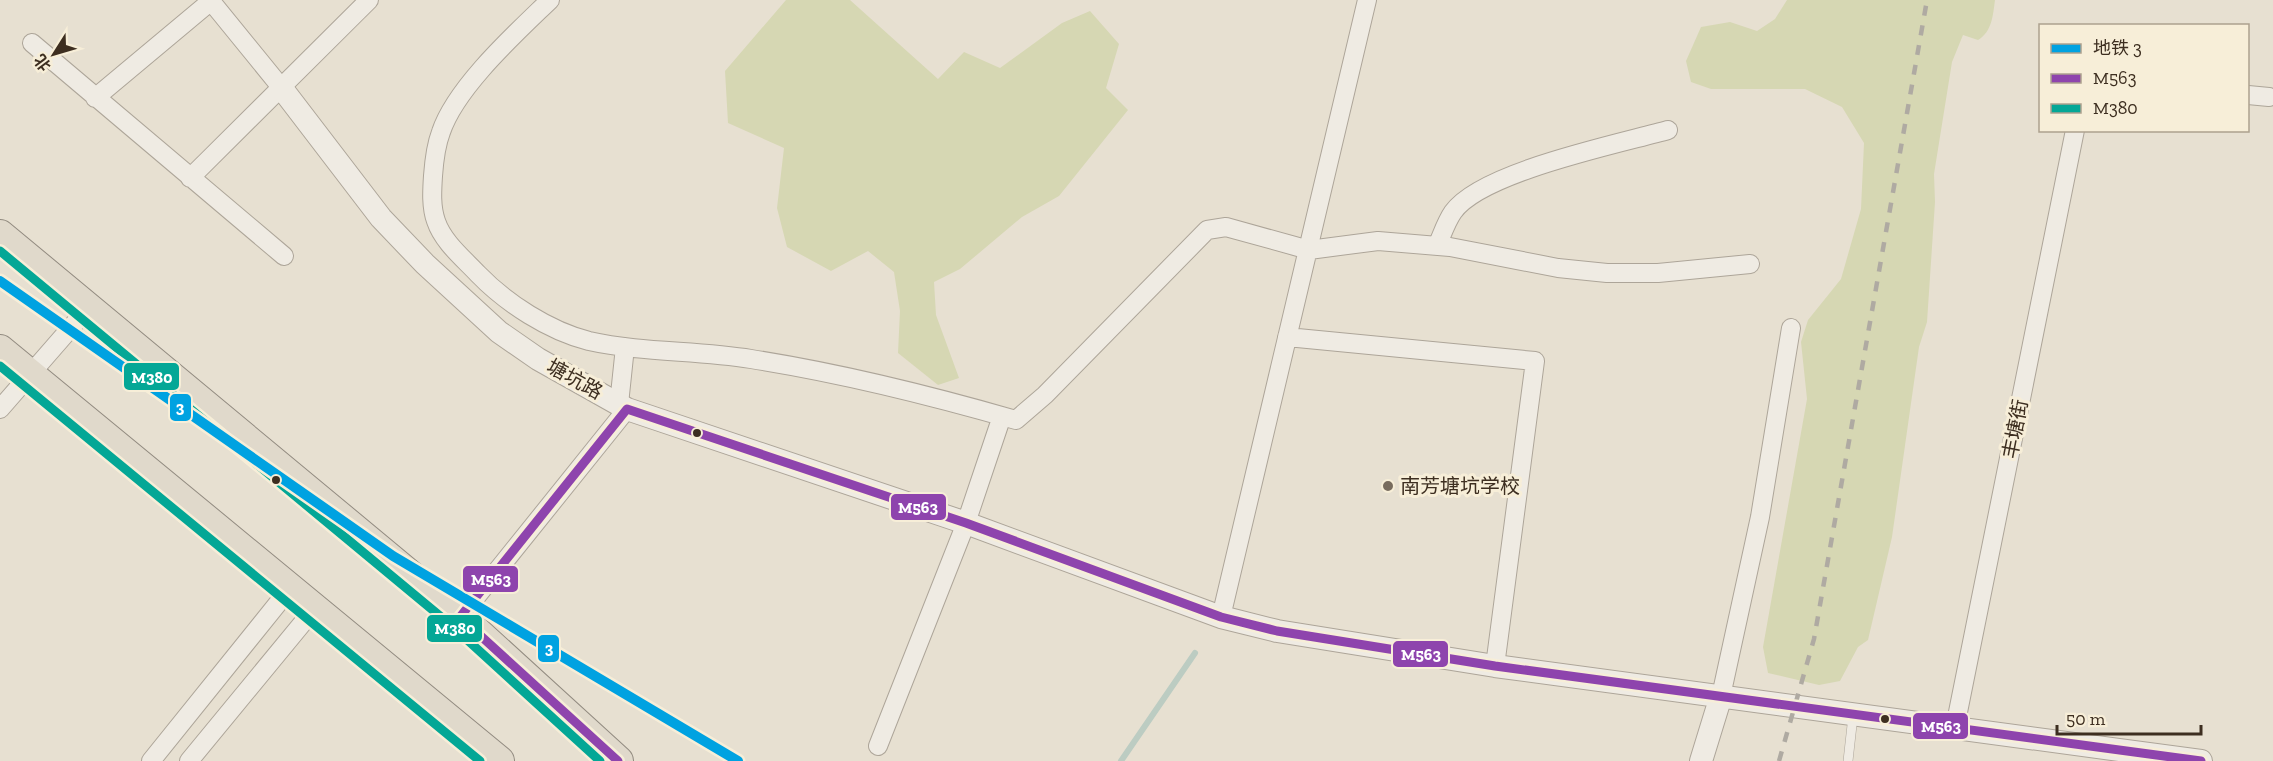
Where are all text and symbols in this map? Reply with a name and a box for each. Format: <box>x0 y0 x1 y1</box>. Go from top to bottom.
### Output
north arrow <box>24 24 84 84</box>
legend <box>2039 24 2249 132</box>
text: 地铁 3 <box>2093 37 2142 59</box>
text: 北 <box>30 51 55 75</box>
text: M563 <box>2093 67 2137 89</box>
text: M380 <box>2093 97 2138 119</box>
street label: 塘坑路 <box>543 354 607 404</box>
line badge: M380 <box>123 362 180 391</box>
text: M380 <box>132 368 172 387</box>
line badge: 3 <box>169 393 192 422</box>
street label: 丰塘街 <box>1997 397 2033 461</box>
text: 3 <box>176 398 185 417</box>
unlabelled marker <box>691 427 703 439</box>
unlabelled marker <box>270 474 282 486</box>
place label: 南芳塘坑学校 <box>1400 474 1520 498</box>
marker: 南芳塘坑学校 <box>1381 479 1395 493</box>
line badge: M563 <box>890 493 947 521</box>
text: M563 <box>898 498 938 517</box>
line badge: M563 <box>462 565 519 593</box>
text: M563 <box>471 570 511 589</box>
line badge: M380 <box>426 614 483 643</box>
text: M380 <box>435 619 475 638</box>
line badge: 3 <box>537 634 560 663</box>
text: 3 <box>545 639 554 658</box>
line badge: M563 <box>1392 640 1449 668</box>
text: M563 <box>1401 645 1441 664</box>
scale bar <box>2057 698 2201 736</box>
text: 50 m <box>2066 708 2106 730</box>
line badge: M563 <box>1912 712 1969 740</box>
unlabelled marker <box>1879 713 1891 725</box>
text: M563 <box>1921 717 1961 736</box>

